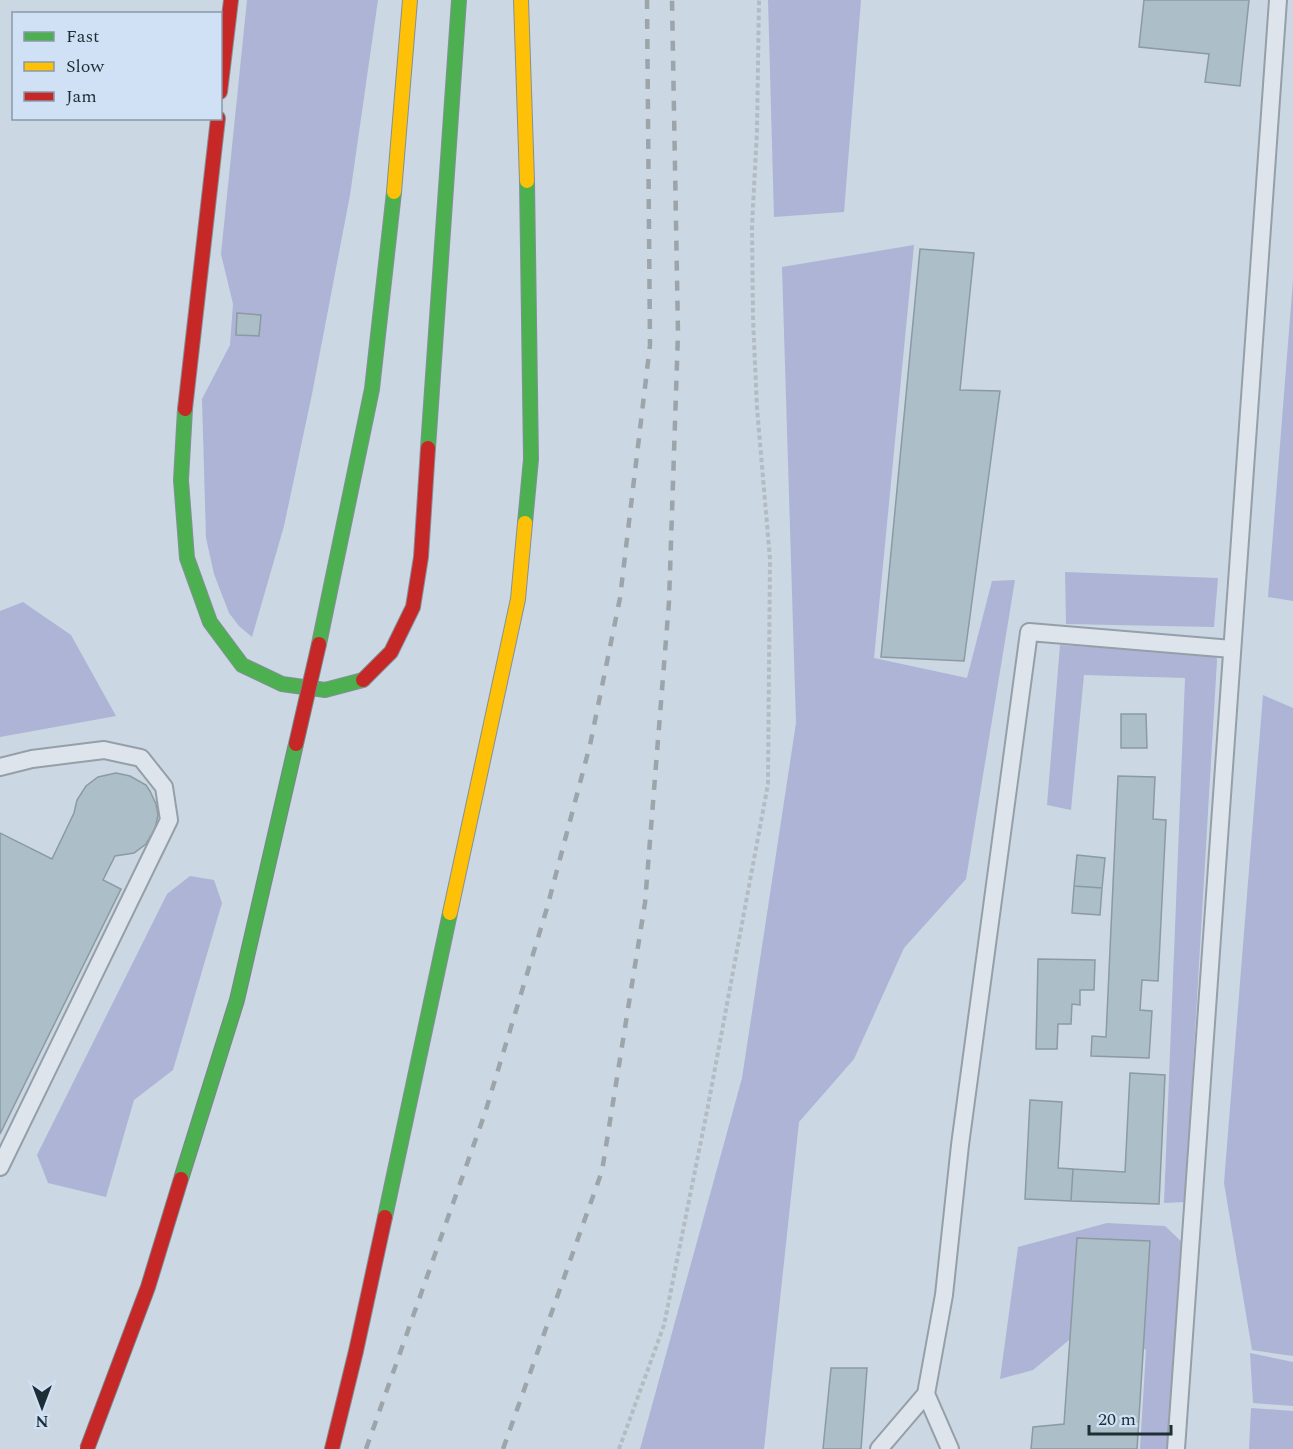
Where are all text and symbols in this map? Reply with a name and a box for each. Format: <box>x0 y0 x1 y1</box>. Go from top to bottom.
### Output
legend <box>12 12 222 120</box>
text: Fast <box>66 23 99 50</box>
text: Slow <box>66 53 105 80</box>
text: Jam <box>66 83 97 110</box>
north arrow <box>12 1377 72 1437</box>
scale bar <box>1089 1398 1172 1436</box>
text: 20 m <box>1098 1406 1136 1433</box>
text: N <box>35 1409 49 1433</box>

